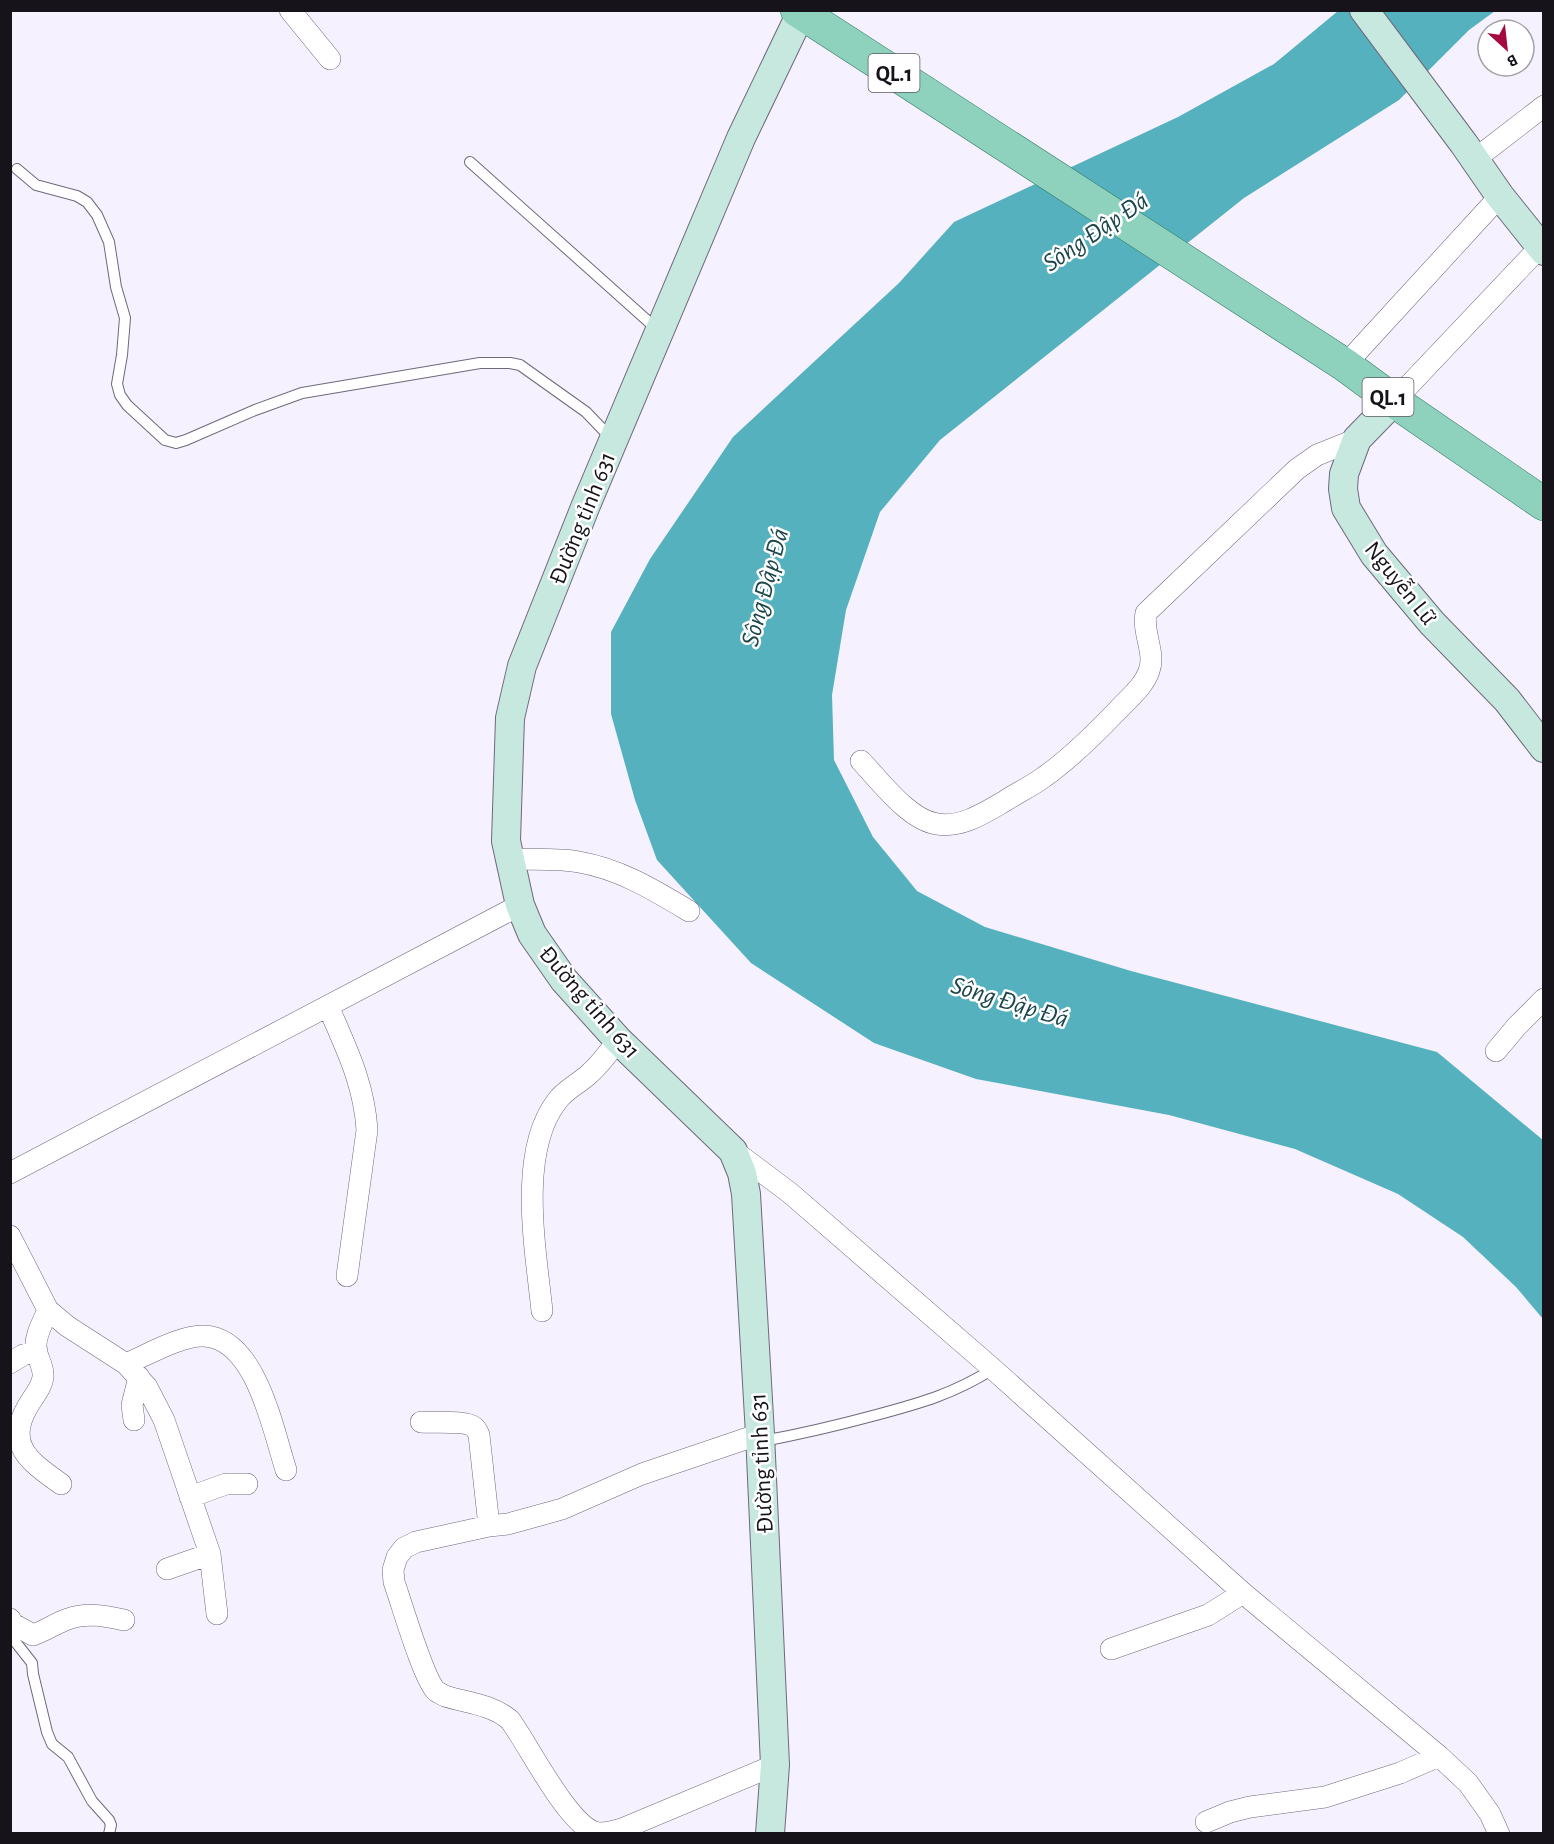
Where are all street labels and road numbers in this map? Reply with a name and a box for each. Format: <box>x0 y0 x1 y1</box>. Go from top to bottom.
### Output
road number: QL.1 <box>868 54 920 92</box>
road number: QL.1 <box>1362 378 1414 416</box>
street label: Đường tỉnh 631 <box>545 449 620 588</box>
street label: Nguyễn Lữ <box>1360 537 1442 630</box>
street label: Đường tỉnh 631 <box>534 942 644 1064</box>
street label: Đường tỉnh 631 <box>746 1392 778 1534</box>

